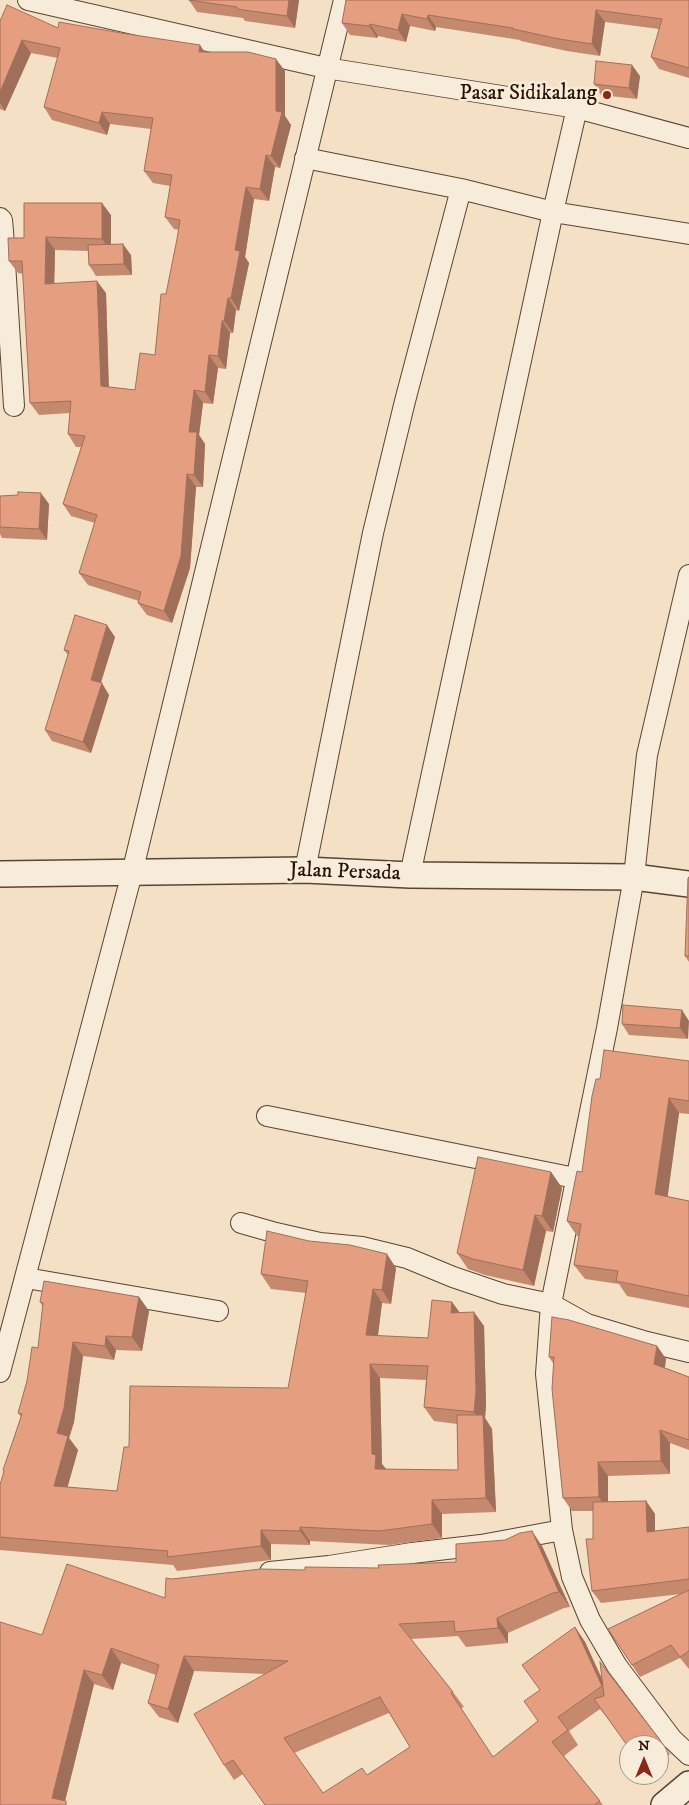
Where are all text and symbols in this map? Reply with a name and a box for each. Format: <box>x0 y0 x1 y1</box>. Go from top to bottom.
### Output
place label: Pasar Sidikalang <box>460 82 597 108</box>
marker: Pasar Sidikalang <box>601 89 613 101</box>
street label: Jalan Persada <box>289 858 401 888</box>
north arrow <box>619 1735 669 1785</box>
text: N <box>638 1737 650 1755</box>

